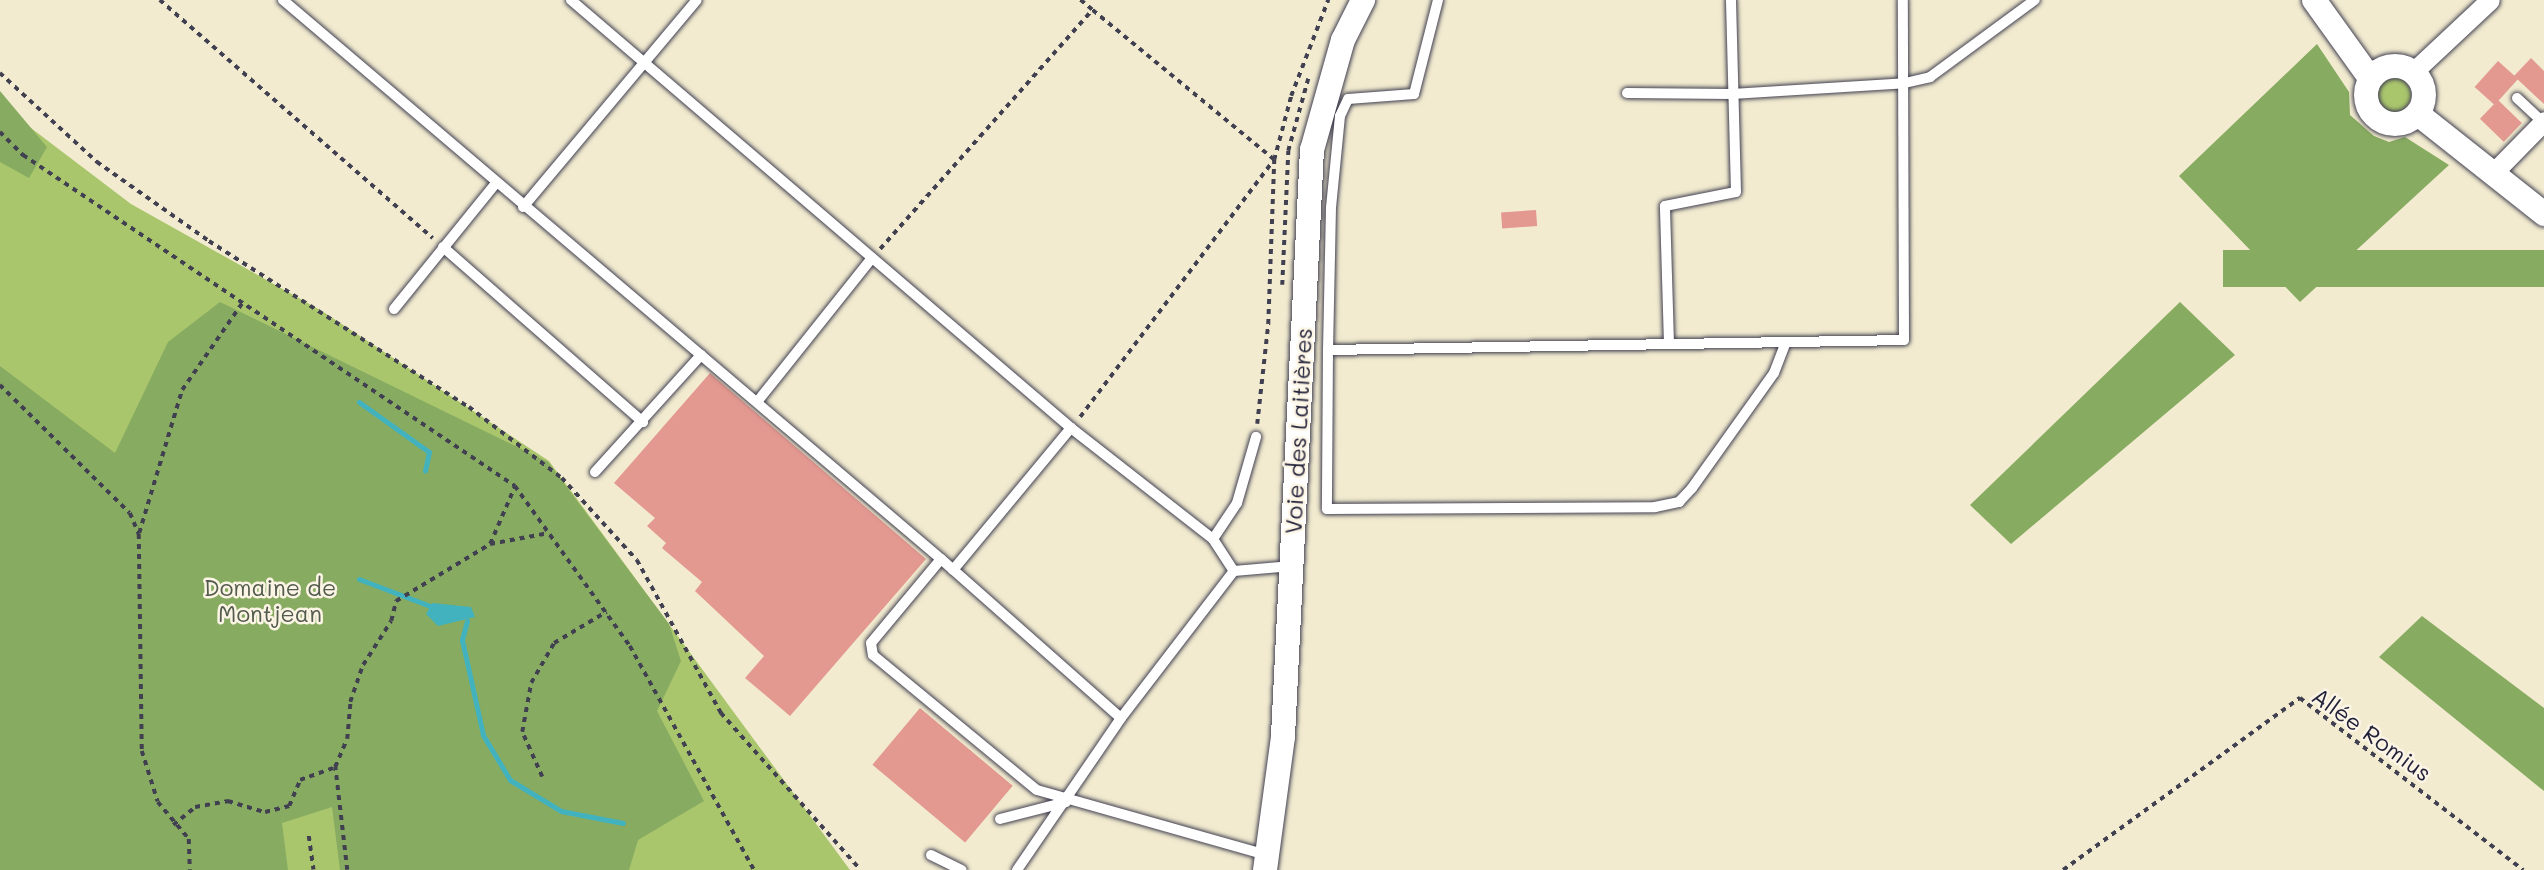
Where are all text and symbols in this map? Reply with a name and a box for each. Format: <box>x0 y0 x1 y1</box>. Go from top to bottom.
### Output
street label: Voie des Laitières <box>1279 327 1317 535</box>
park label: Domaine de Montjean <box>204 573 336 627</box>
street label: Allée Romius <box>2307 681 2437 787</box>

